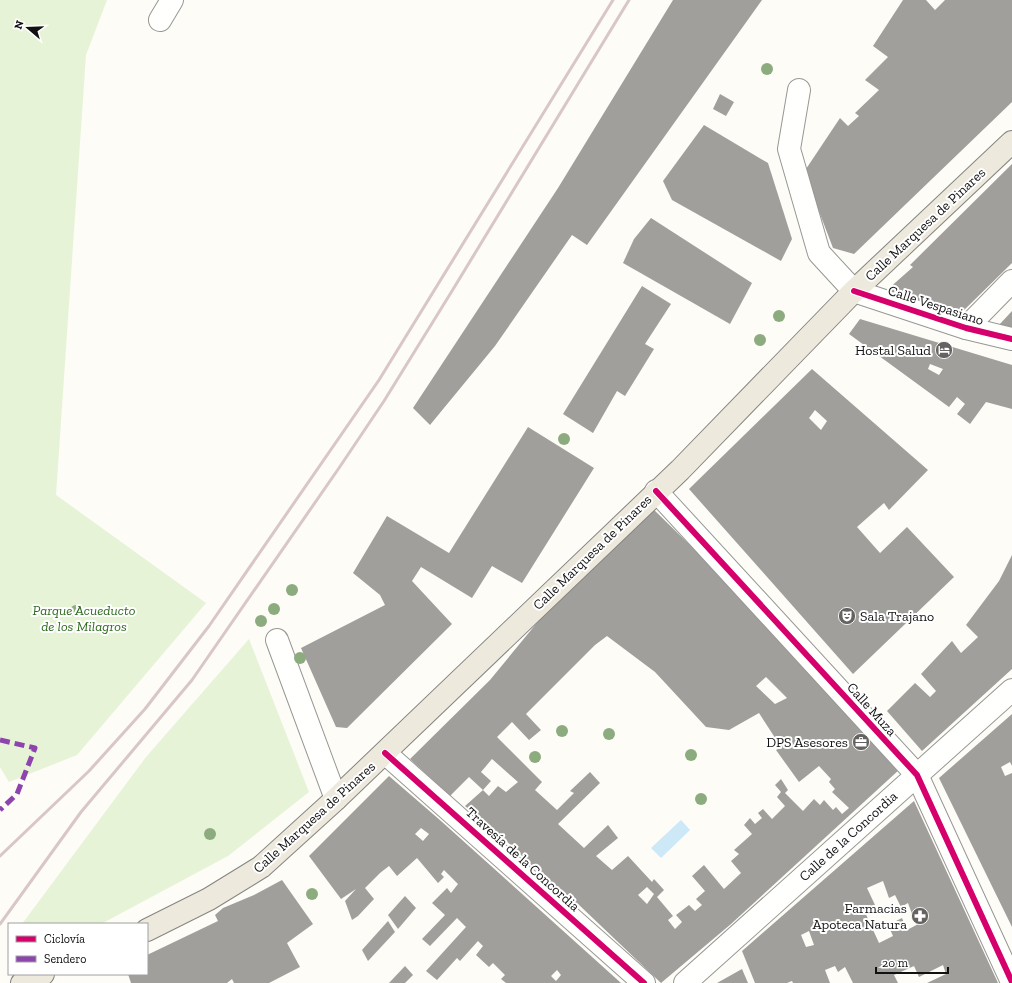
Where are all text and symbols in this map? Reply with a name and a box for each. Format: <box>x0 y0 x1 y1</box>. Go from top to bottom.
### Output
north arrow <box>8 8 48 48</box>
text: N <box>12 18 27 31</box>
street label: Calle Marquesa de Pinares <box>862 164 989 285</box>
street label: Calle Vespasiano <box>886 282 986 329</box>
hotel icon: Hostal Salud <box>934 340 954 360</box>
place label: Hostal Salud <box>855 342 931 359</box>
street label: Calle Marquesa de Pinares <box>529 491 655 614</box>
park label: Parque Acueducto de los Milagros <box>33 602 136 635</box>
theatre icon: Sala Trajano <box>837 606 857 626</box>
place label: Sala Trajano <box>860 608 934 625</box>
street label: Calle Muza <box>843 679 900 740</box>
office icon: DPS Asesores <box>851 732 871 752</box>
place label: DPS Asesores <box>766 734 848 751</box>
street label: Calle Marquesa de Pinares <box>250 758 379 877</box>
street label: Calle de la Concordia <box>796 788 901 885</box>
street label: Travesía de la Concordia <box>462 804 583 915</box>
place label: Farmacias Apoteca Natura <box>812 900 907 933</box>
pharmacy icon: Farmacias Apoteca Natura <box>910 906 930 926</box>
legend <box>8 923 148 975</box>
text: Ciclovía <box>44 932 85 946</box>
scale bar <box>876 949 948 975</box>
text: Sendero <box>44 952 86 966</box>
text: 20 m <box>882 956 909 970</box>

